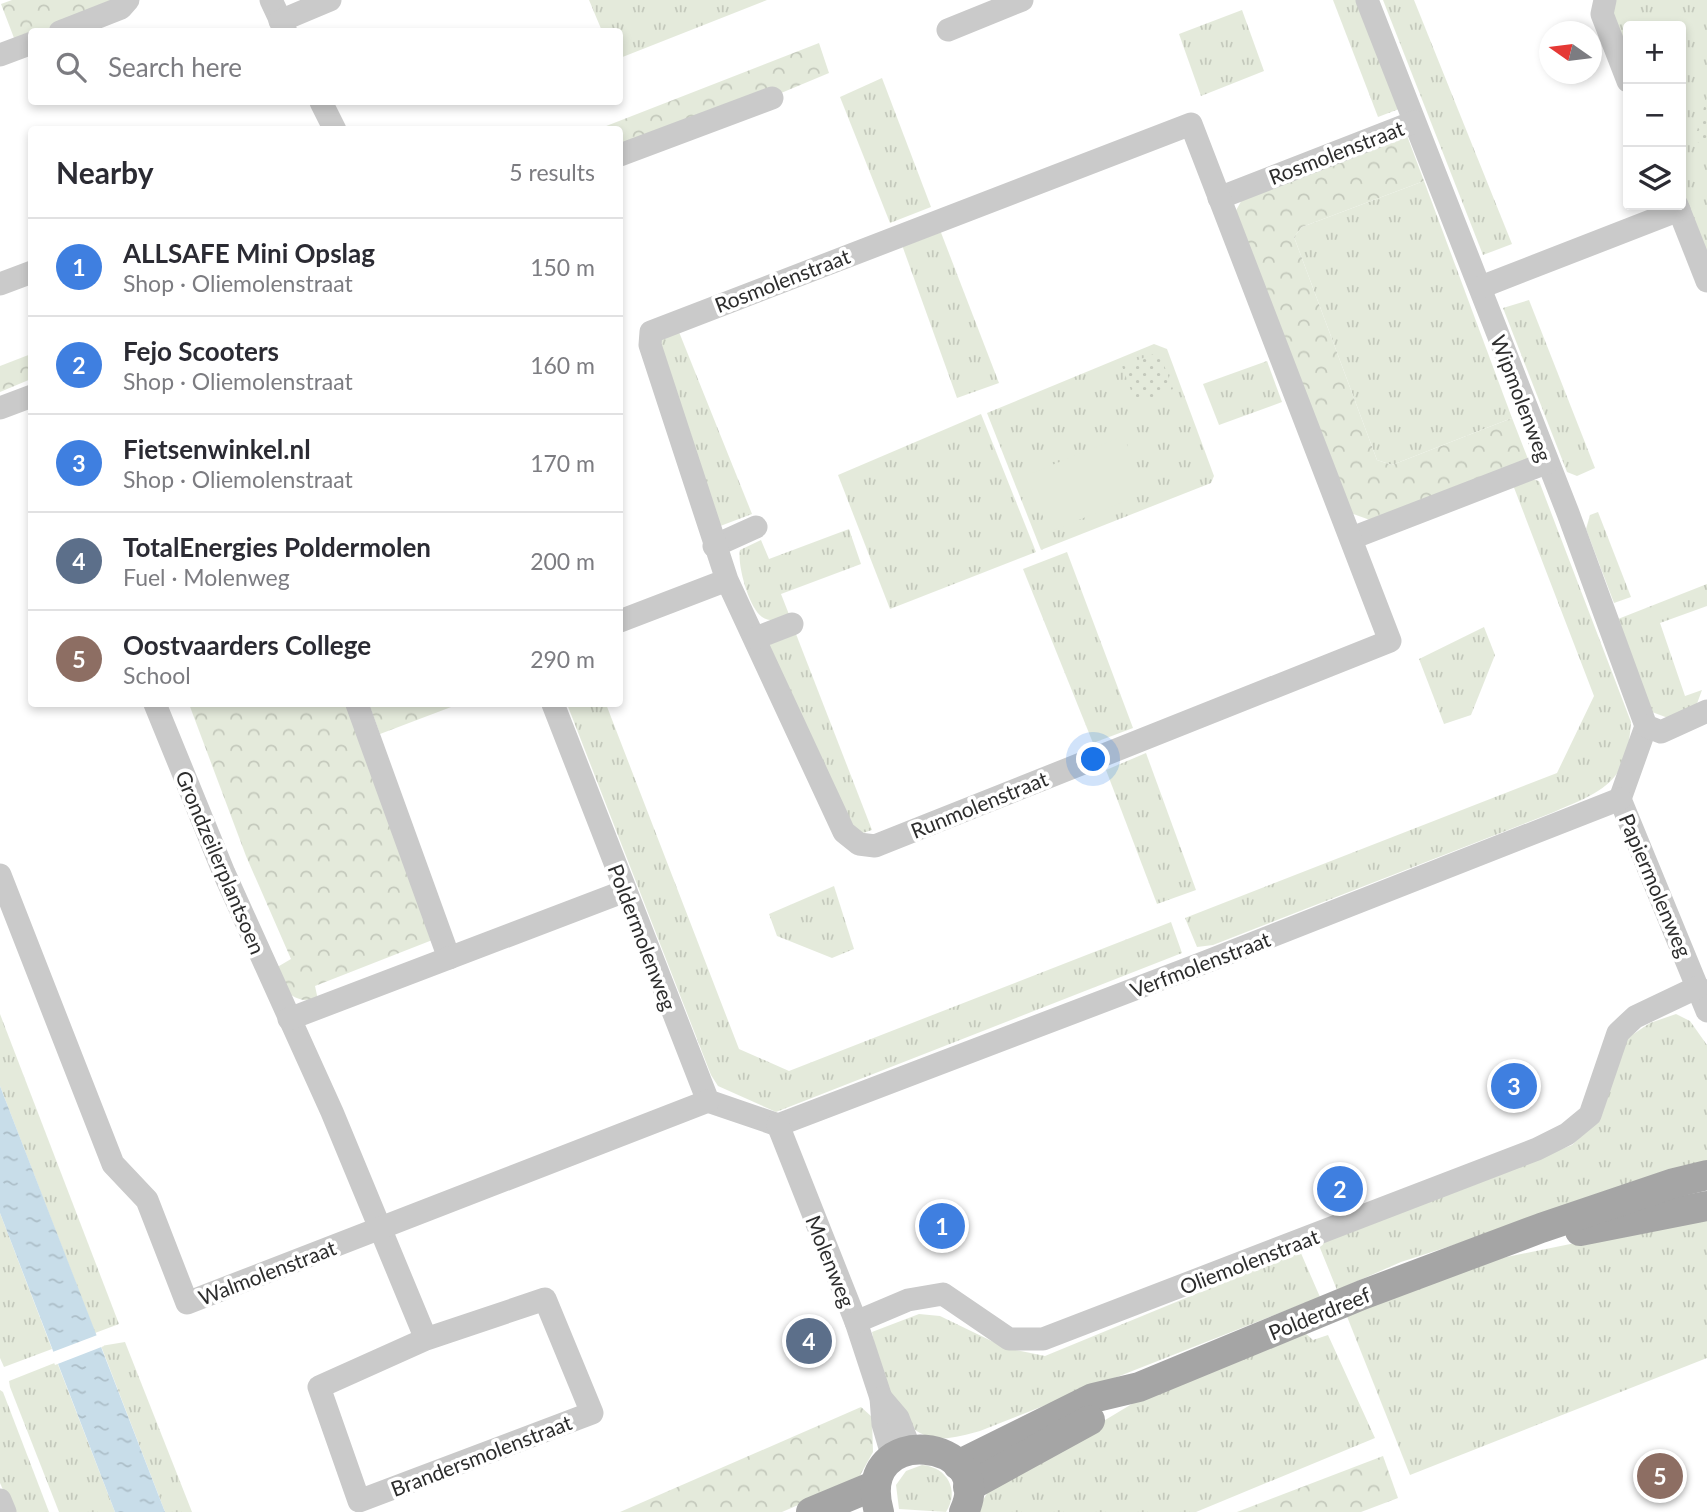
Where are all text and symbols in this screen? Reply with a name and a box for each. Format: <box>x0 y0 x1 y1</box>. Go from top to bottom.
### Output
north arrow <box>1539 21 1602 84</box>
map controls <box>1623 21 1686 210</box>
button: + <box>1623 21 1686 84</box>
search box <box>28 28 623 105</box>
icon: search <box>52 48 90 86</box>
text: Search here <box>108 51 242 83</box>
button: − <box>1623 84 1686 147</box>
street label: Rosmolenstraat <box>1265 115 1408 189</box>
button: layers <box>1623 147 1686 210</box>
text: Nearby <box>56 154 154 190</box>
text: 5 results <box>509 158 595 186</box>
text: ALLSAFE Mini Opslag <box>123 237 375 269</box>
street label: Rosmolenstraat <box>711 243 854 317</box>
text: 1 <box>72 253 86 281</box>
text: 150 m <box>530 253 595 281</box>
text: Shop · Oliemolenstraat <box>123 269 353 297</box>
street label: Wipmolenweg <box>1486 331 1558 465</box>
text: Fejo Scooters <box>123 335 279 367</box>
text: 2 <box>72 351 86 379</box>
text: 160 m <box>530 351 595 379</box>
text: Shop · Oliemolenstraat <box>123 367 353 395</box>
text: Fietsenwinkel.nl <box>123 433 311 465</box>
text: 3 <box>72 449 86 477</box>
text: 170 m <box>530 449 595 477</box>
text: Shop · Oliemolenstraat <box>123 465 353 493</box>
text: TotalEnergies Poldermolen <box>123 531 431 563</box>
text: 4 <box>72 547 86 575</box>
text: 200 m <box>530 547 595 575</box>
text: Fuel · Molenweg <box>123 563 290 591</box>
text: Oostvaarders College <box>123 629 371 661</box>
text: 5 <box>72 645 86 673</box>
text: 290 m <box>530 645 595 673</box>
text: School <box>123 661 191 689</box>
your location <box>1076 742 1110 776</box>
street label: Runmolenstraat <box>907 765 1052 843</box>
street label: Grondzeilerplantsoen <box>171 766 271 958</box>
street label: Papiermolenweg <box>1615 809 1698 961</box>
street label: Poldermolenweg <box>604 860 682 1014</box>
street label: Verfmolenstraat <box>1126 926 1274 1002</box>
pin: 3 <box>1491 1060 1537 1112</box>
pin: 2 <box>1317 1163 1363 1215</box>
pin: 1 <box>919 1200 965 1252</box>
street label: Molenweg <box>801 1211 861 1311</box>
street label: Oliemolenstraat <box>1176 1223 1323 1299</box>
street label: Walmolenstraat <box>195 1234 340 1310</box>
street label: Polderdreef <box>1265 1281 1374 1345</box>
pin: 4 <box>786 1315 832 1367</box>
street label: Brandersmolenstraat <box>387 1409 575 1501</box>
pin: 5 <box>1637 1450 1683 1502</box>

